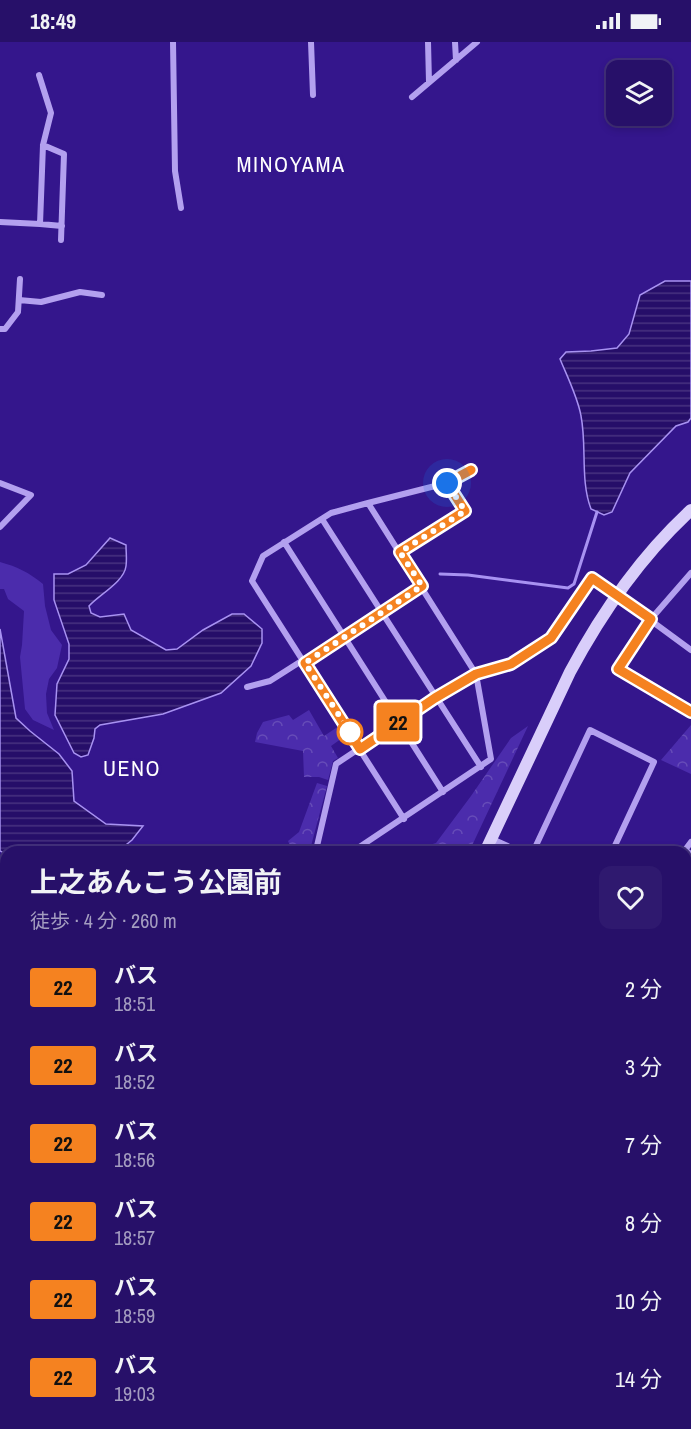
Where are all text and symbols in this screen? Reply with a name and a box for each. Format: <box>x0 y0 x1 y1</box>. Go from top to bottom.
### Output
text: 18:49 <box>30 6 76 36</box>
map controls <box>606 60 672 126</box>
button: layers <box>606 60 672 126</box>
district label: MINOYAMA <box>237 149 345 179</box>
your location <box>432 468 462 498</box>
line badge: 22 <box>371 702 425 742</box>
text: 22 <box>388 708 408 737</box>
unlabelled marker <box>337 719 363 745</box>
district label: UENO <box>103 753 161 783</box>
text: 上之あんこう公園前 <box>30 863 282 901</box>
button: heart <box>599 866 662 929</box>
text: 徒歩 · 4 分 · 260 m <box>30 907 177 934</box>
text: バス <box>114 960 158 990</box>
text: 22 <box>53 973 73 1002</box>
text: 2 分 <box>625 974 662 1004</box>
text: 18:51 <box>114 990 155 1017</box>
text: バス <box>114 1038 158 1068</box>
text: 22 <box>53 1051 73 1080</box>
text: 3 分 <box>625 1052 662 1082</box>
text: 18:52 <box>114 1068 155 1095</box>
text: バス <box>114 1116 158 1146</box>
text: 22 <box>53 1129 73 1158</box>
text: 7 分 <box>625 1130 662 1160</box>
text: 18:56 <box>114 1146 155 1173</box>
text: バス <box>114 1194 158 1224</box>
text: 22 <box>53 1207 73 1236</box>
text: 8 分 <box>625 1208 662 1238</box>
text: 18:57 <box>114 1224 155 1251</box>
text: バス <box>114 1272 158 1302</box>
text: 22 <box>53 1285 73 1314</box>
text: 10 分 <box>615 1286 662 1316</box>
text: 18:59 <box>114 1302 155 1329</box>
text: バス <box>114 1350 158 1380</box>
text: 22 <box>53 1363 73 1392</box>
text: 14 分 <box>615 1364 662 1394</box>
text: 19:03 <box>114 1380 155 1407</box>

